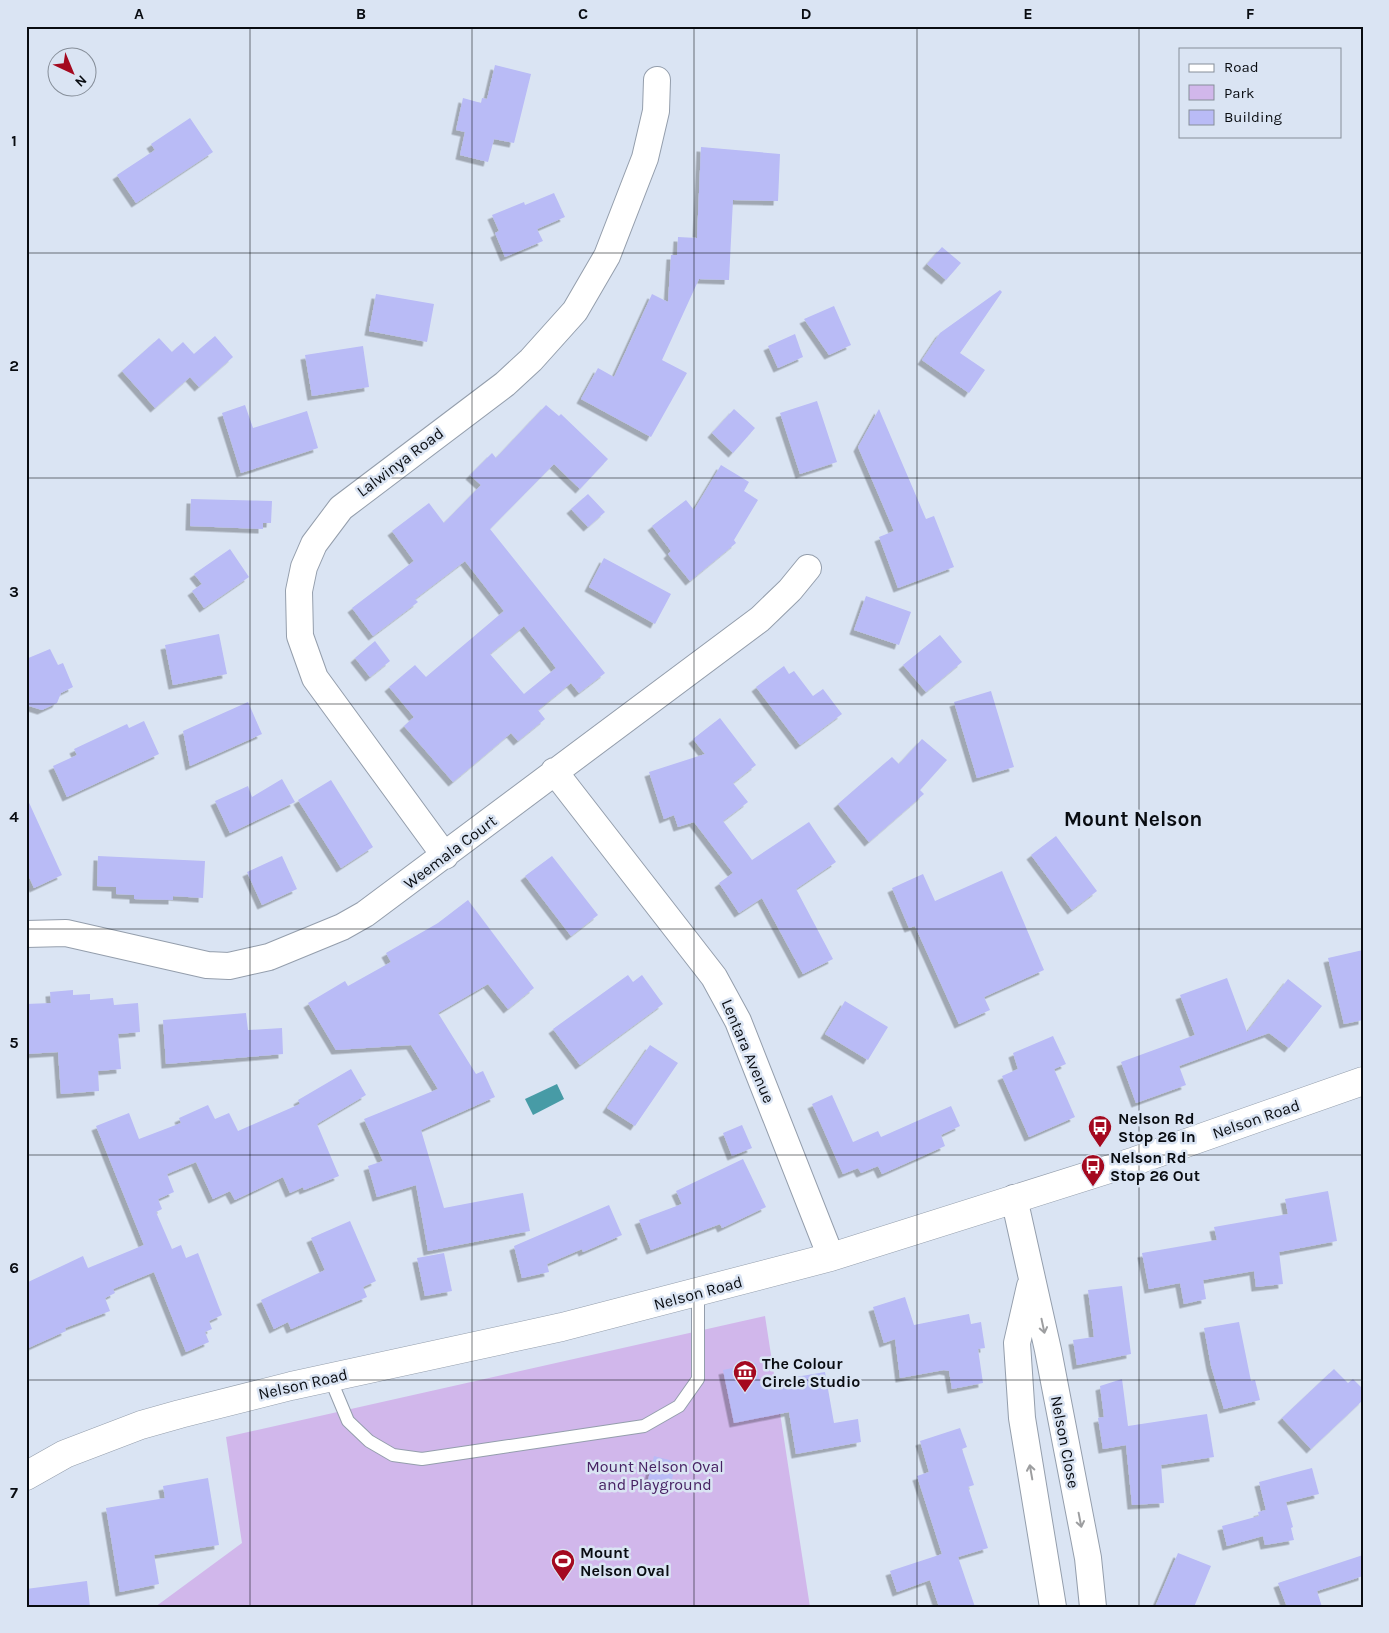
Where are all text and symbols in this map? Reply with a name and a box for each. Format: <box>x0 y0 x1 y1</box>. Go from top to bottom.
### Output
text: A <box>134 4 144 23</box>
text: B <box>356 4 366 23</box>
text: C <box>578 4 588 23</box>
text: D <box>801 4 812 23</box>
text: E <box>1023 4 1033 23</box>
text: F <box>1246 4 1255 23</box>
north arrow <box>48 48 98 98</box>
legend <box>1179 48 1342 138</box>
text: Road <box>1224 58 1259 76</box>
text: N <box>71 71 90 91</box>
text: Park <box>1224 84 1254 102</box>
text: Building <box>1224 108 1282 126</box>
text: 1 <box>11 131 17 150</box>
text: 2 <box>9 356 19 375</box>
street label: Lalwinya Road <box>353 423 447 501</box>
text: 3 <box>9 582 19 601</box>
text: 4 <box>9 807 19 826</box>
district label: Mount Nelson <box>1064 807 1202 831</box>
street label: Weemala Court <box>400 811 500 893</box>
street label: Lentara Avenue <box>718 996 778 1106</box>
text: 5 <box>9 1033 19 1052</box>
street label: Nelson Road <box>1210 1095 1302 1143</box>
place label: Nelson Rd Stop 26 In <box>1118 1109 1196 1146</box>
bus stop icon: Nelson Rd Stop 26 In <box>1087 1114 1113 1148</box>
place label: Nelson Rd Stop 26 Out <box>1110 1148 1200 1185</box>
bus stop icon: Nelson Rd Stop 26 Out <box>1080 1153 1106 1187</box>
text: 6 <box>9 1258 19 1277</box>
street label: Nelson Road <box>652 1272 744 1314</box>
one-way arrow <box>1038 1317 1048 1333</box>
place label: The Colour Circle Studio <box>762 1354 860 1391</box>
museum icon: The Colour Circle Studio <box>732 1359 758 1393</box>
street label: Nelson Road <box>256 1364 350 1404</box>
street label: Nelson Close <box>1047 1394 1083 1490</box>
park label: Mount Nelson Oval and Playground <box>586 1457 724 1494</box>
one-way arrow <box>1026 1465 1036 1481</box>
text: 7 <box>10 1483 18 1502</box>
one-way arrow <box>1076 1511 1086 1527</box>
place label: Mount Nelson Oval <box>580 1543 670 1580</box>
sports icon: Mount Nelson Oval <box>550 1548 576 1582</box>

